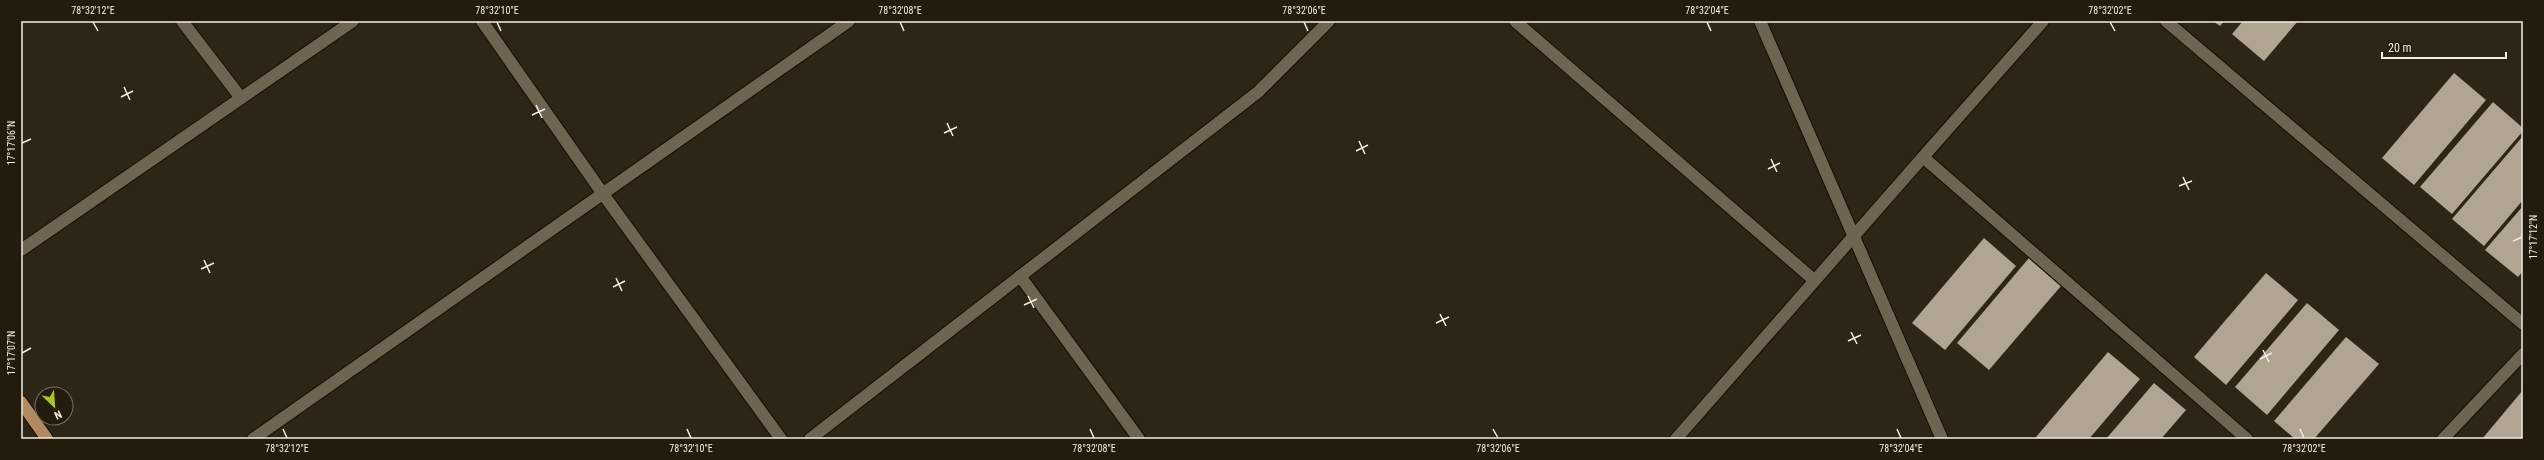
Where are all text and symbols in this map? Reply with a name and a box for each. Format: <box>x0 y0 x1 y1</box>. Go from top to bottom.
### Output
text: 78°32'12"E <box>71 5 115 16</box>
text: 78°32'10"E <box>475 5 519 16</box>
text: 78°32'08"E <box>878 5 922 16</box>
text: 78°32'06"E <box>1282 5 1326 16</box>
text: 78°32'04"E <box>1685 5 1729 16</box>
text: 78°32'02"E <box>2088 5 2132 16</box>
scale bar <box>2382 34 2506 60</box>
text: 20 m <box>2388 41 2412 55</box>
text: 17°17'06"N <box>6 121 17 165</box>
text: 17°17'12"N <box>2528 215 2539 259</box>
text: 17°17'07"N <box>6 331 17 375</box>
north arrow <box>34 386 74 426</box>
text: N <box>52 407 64 422</box>
text: 78°32'12"E <box>265 443 309 454</box>
text: 78°32'10"E <box>669 443 713 454</box>
text: 78°32'08"E <box>1072 443 1116 454</box>
text: 78°32'06"E <box>1476 443 1520 454</box>
text: 78°32'04"E <box>1879 443 1923 454</box>
text: 78°32'02"E <box>2282 443 2326 454</box>

